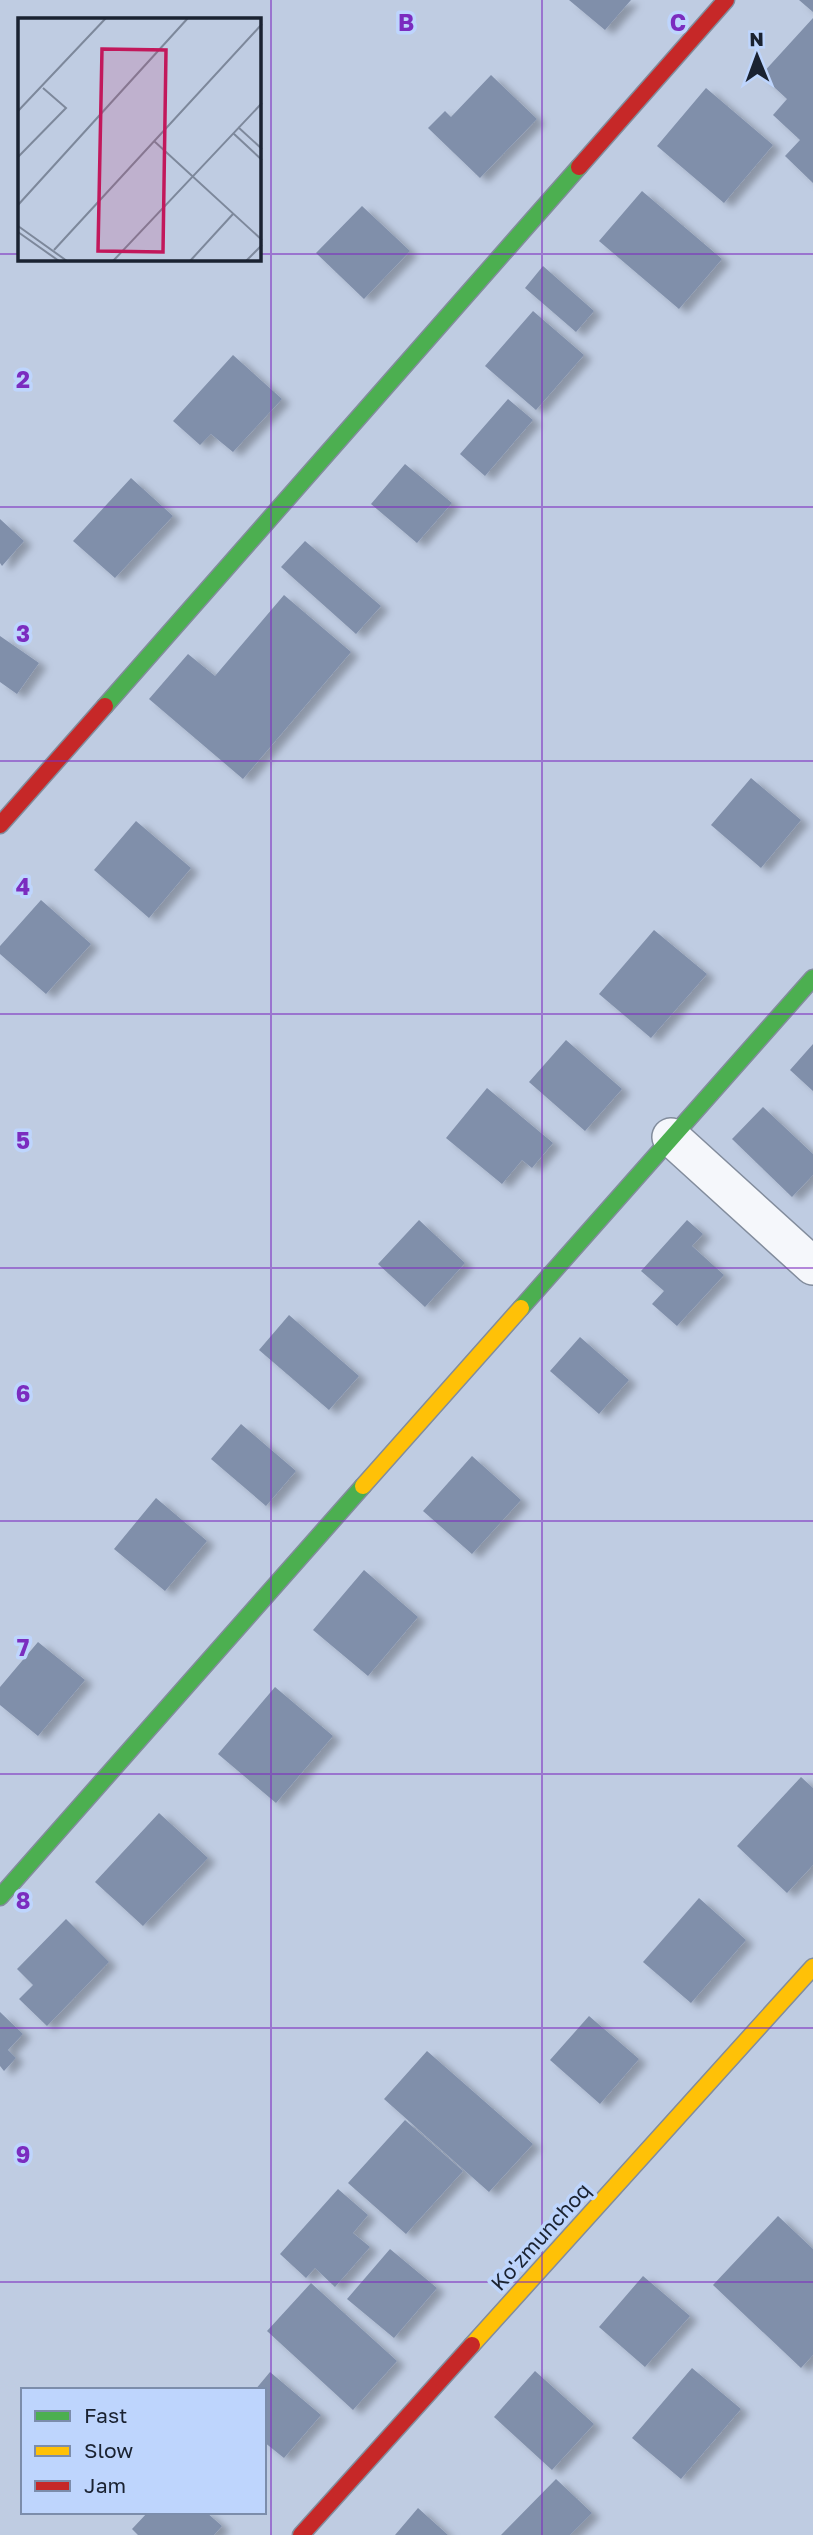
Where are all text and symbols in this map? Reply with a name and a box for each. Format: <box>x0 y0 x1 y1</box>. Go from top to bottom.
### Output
text: B <box>398 8 414 36</box>
text: C <box>670 8 686 36</box>
inset map <box>18 18 261 261</box>
north arrow <box>722 21 792 91</box>
text: N <box>749 27 764 50</box>
text: 2 <box>16 365 30 393</box>
text: 3 <box>16 619 30 647</box>
text: 4 <box>16 872 30 900</box>
text: 5 <box>16 1126 30 1154</box>
text: 6 <box>16 1379 30 1407</box>
text: 7 <box>17 1633 29 1661</box>
text: 8 <box>16 1886 30 1914</box>
text: 9 <box>16 2140 30 2168</box>
street label: Ko'zmunchoq <box>485 2177 596 2296</box>
legend <box>21 2388 266 2514</box>
text: Fast <box>84 2402 127 2428</box>
text: Slow <box>84 2437 133 2463</box>
text: Jam <box>84 2472 126 2498</box>

